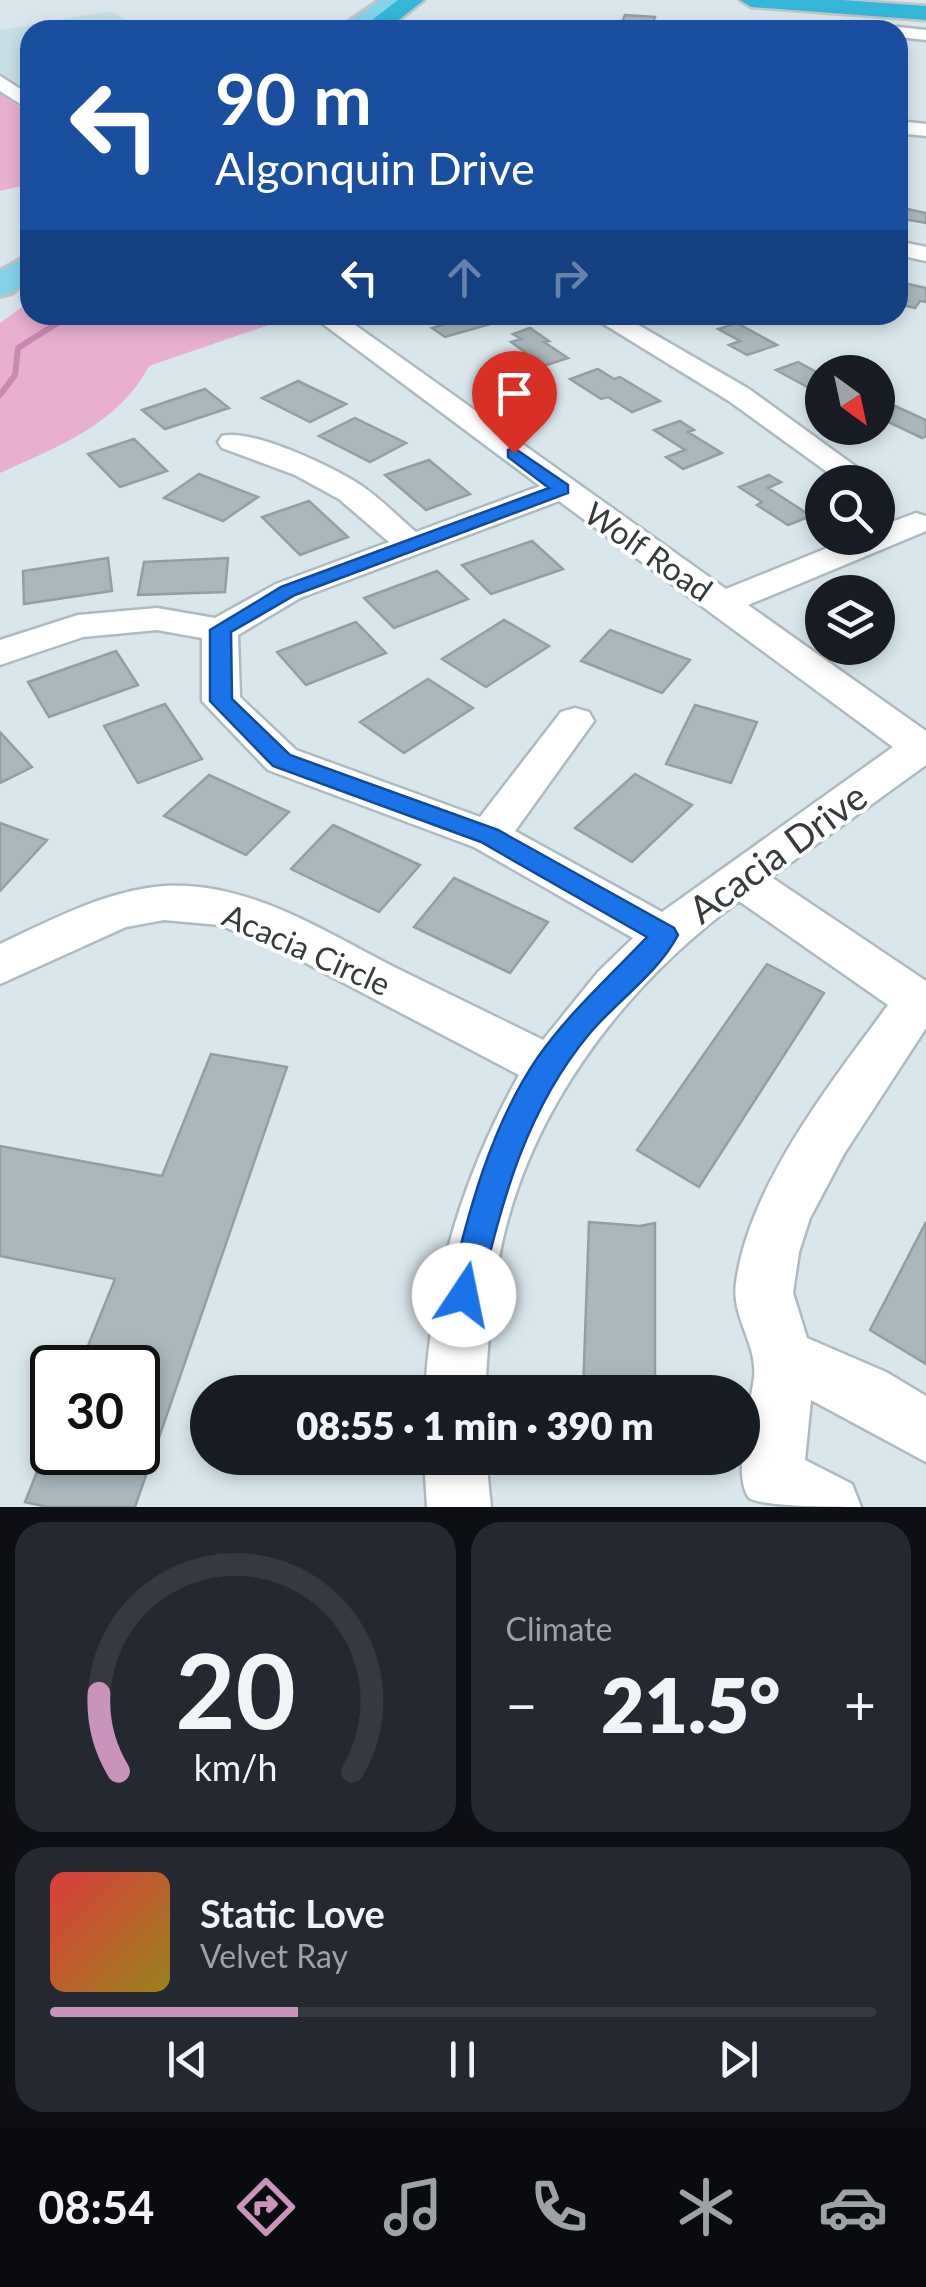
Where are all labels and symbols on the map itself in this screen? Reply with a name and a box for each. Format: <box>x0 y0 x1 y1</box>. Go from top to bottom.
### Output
pin <box>472 351 557 454</box>
north arrow <box>805 355 895 445</box>
street label: Wolf Road <box>578 493 720 609</box>
street label: Acacia Drive <box>679 772 875 932</box>
street label: Acacia Circle <box>217 895 397 1003</box>
position arrow <box>412 1243 516 1347</box>
speed limit sign: 30 <box>30 1345 160 1475</box>

